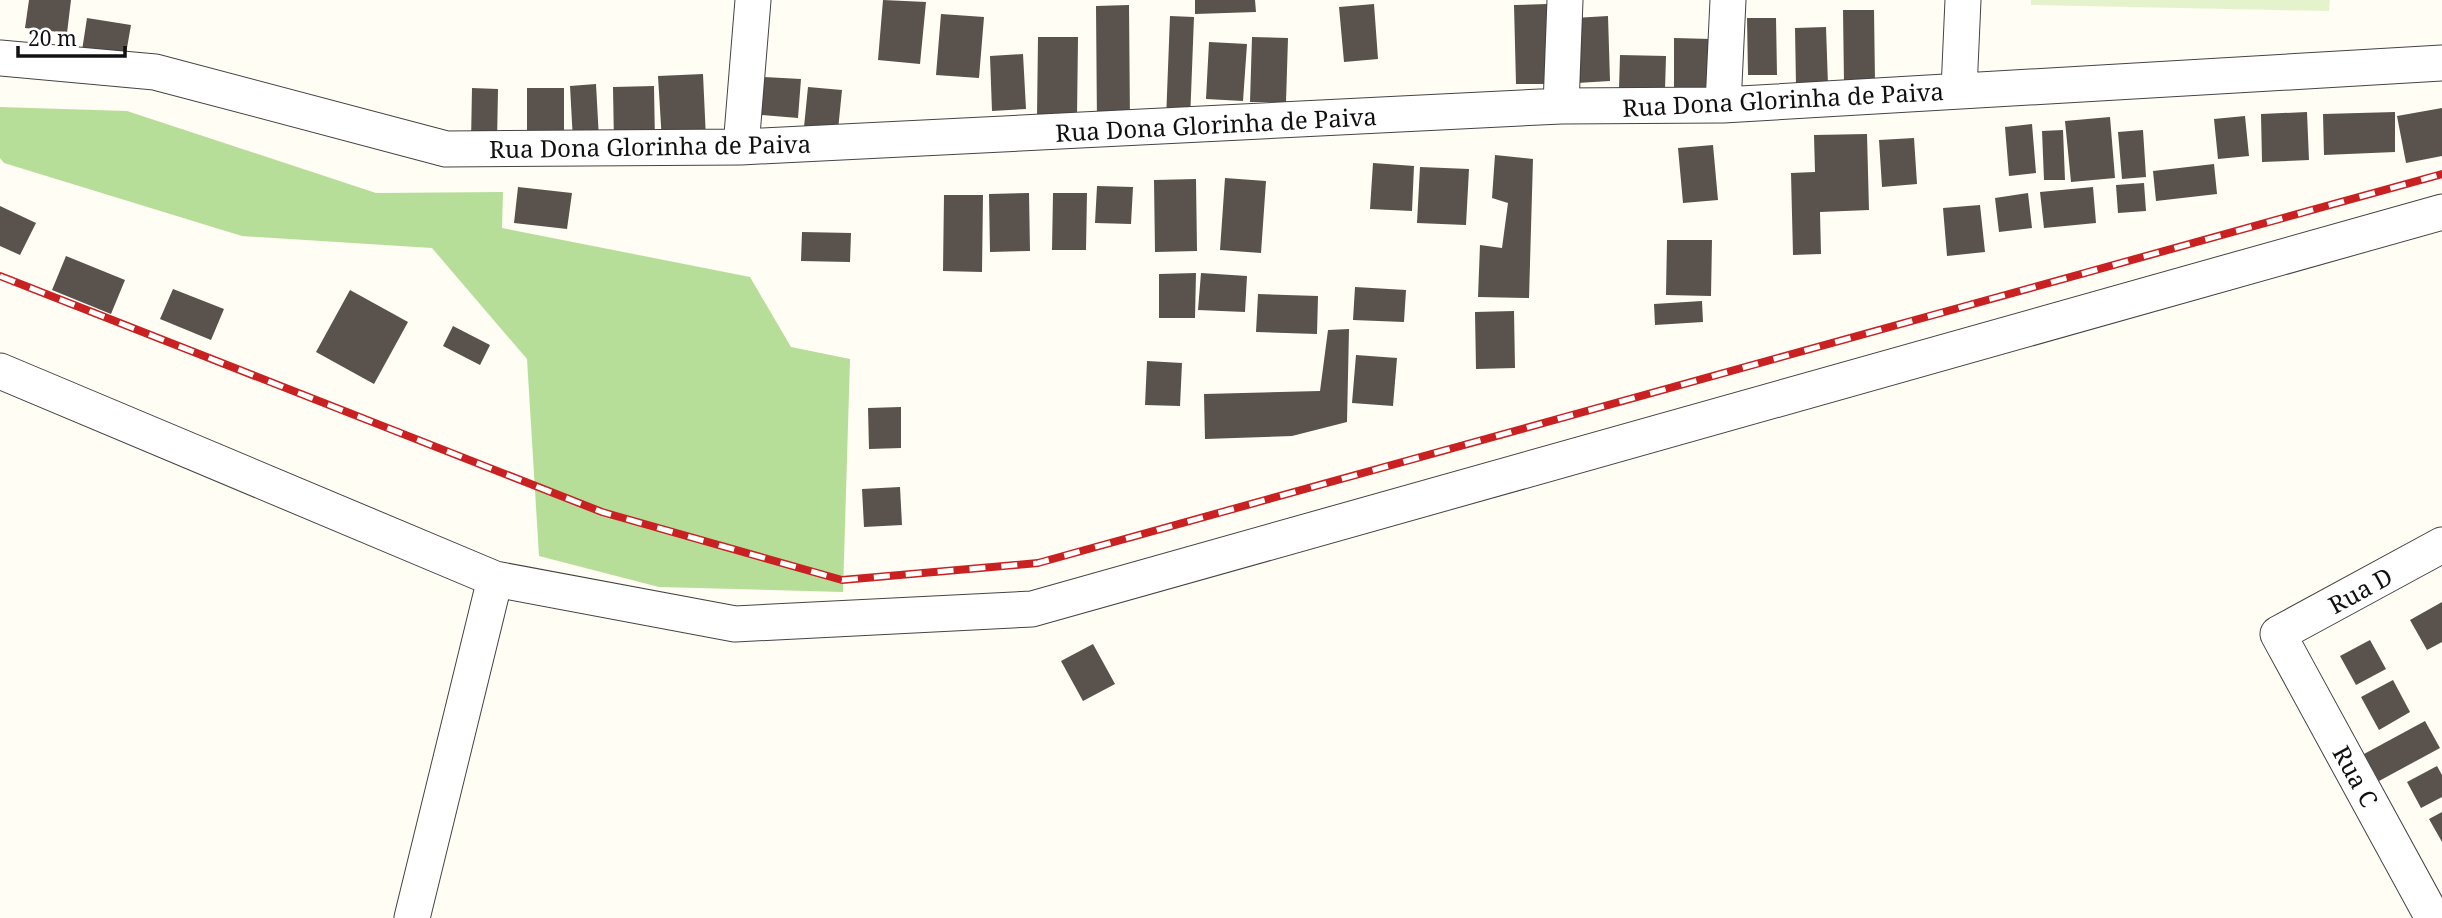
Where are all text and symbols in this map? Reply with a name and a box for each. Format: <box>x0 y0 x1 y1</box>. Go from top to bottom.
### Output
scale bar <box>18 14 124 58</box>
text: 20 m <box>28 24 77 52</box>
street label: Rua Dona Glorinha de Paiva <box>1621 74 1945 124</box>
street label: Rua Dona Glorinha de Paiva <box>1054 99 1378 149</box>
street label: Rua Dona Glorinha de Paiva <box>489 127 811 165</box>
street label: Rua D <box>2322 559 2398 621</box>
street label: Rua C <box>2326 739 2386 813</box>

